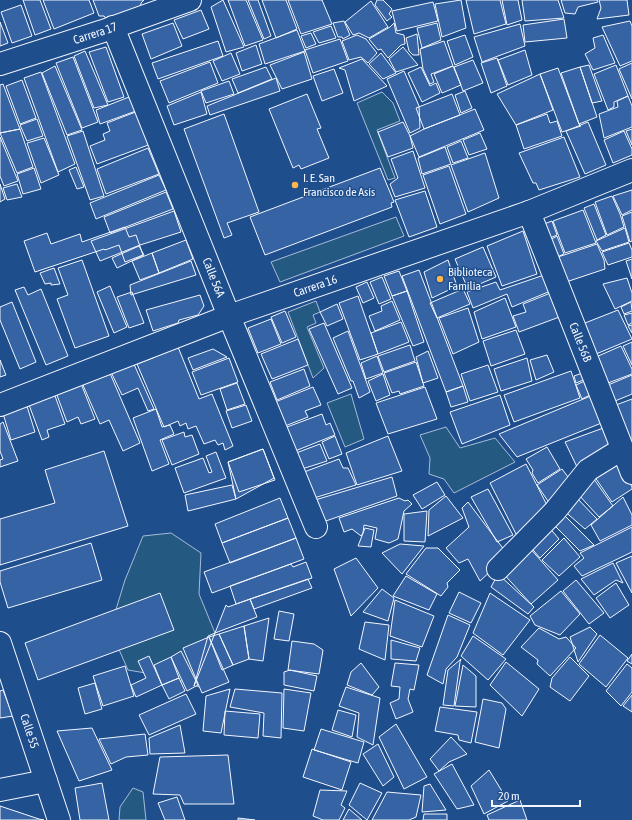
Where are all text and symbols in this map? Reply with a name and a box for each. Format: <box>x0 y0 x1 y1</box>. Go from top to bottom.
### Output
street label: Carrera 17 <box>71 19 119 47</box>
place label: I. E. San Francisco de Asís <box>303 171 375 199</box>
marker: I. E. San Francisco de Asís <box>290 180 300 190</box>
street label: Calle 56A <box>199 256 228 300</box>
place label: Biblioteca Familia <box>448 265 492 293</box>
street label: Carrera 16 <box>292 272 339 300</box>
marker: Biblioteca Familia <box>435 274 445 284</box>
street label: Calle 56B <box>566 320 595 364</box>
street label: Calle 55 <box>17 712 42 750</box>
scale bar <box>492 782 580 808</box>
text: 20 m <box>498 789 520 803</box>

